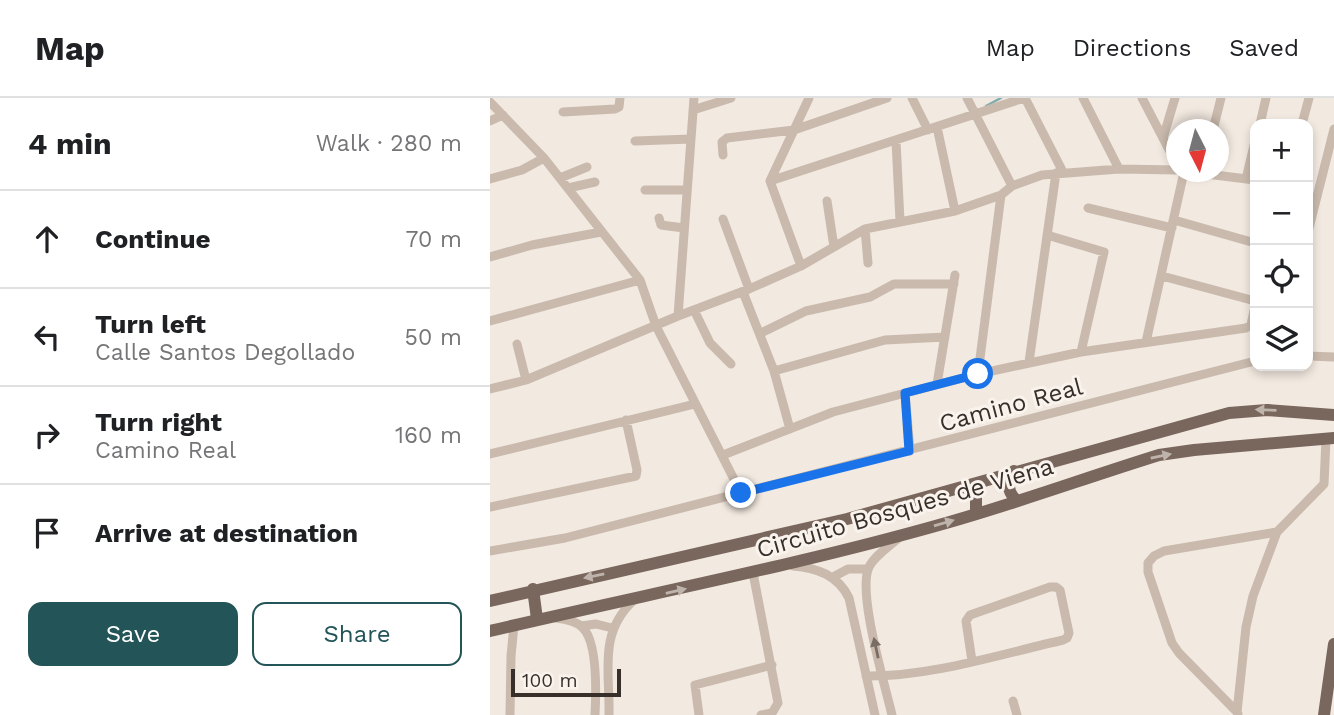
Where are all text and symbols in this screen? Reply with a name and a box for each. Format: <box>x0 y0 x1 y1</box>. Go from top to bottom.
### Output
text: Map <box>35 29 105 68</box>
text: Map <box>986 34 1035 62</box>
text: Directions <box>1073 34 1191 62</box>
text: Saved <box>1229 34 1299 62</box>
north arrow <box>1166 119 1229 182</box>
map controls <box>1250 119 1313 371</box>
button: + <box>1250 119 1313 182</box>
text: 4 min <box>28 126 112 161</box>
text: Walk · 280 m <box>316 130 462 157</box>
button: − <box>1250 182 1313 245</box>
icon: ahead <box>28 220 66 258</box>
text: Continue <box>95 224 211 254</box>
text: 70 m <box>405 226 462 253</box>
button: locate <box>1250 245 1313 308</box>
button: layers <box>1250 308 1313 371</box>
text: Turn left <box>95 309 206 339</box>
icon: left <box>28 318 66 356</box>
text: 50 m <box>405 324 462 351</box>
text: Calle Santos Degollado <box>95 339 355 366</box>
route start <box>962 358 993 389</box>
street label: Camino Real <box>936 372 1086 438</box>
one-way arrow <box>1255 404 1277 416</box>
text: Turn right <box>95 407 222 437</box>
icon: right <box>28 416 66 454</box>
text: 160 m <box>395 422 462 449</box>
text: Camino Real <box>95 437 236 464</box>
one-way arrow <box>1151 450 1173 461</box>
street label: Circuito Bosques de Viena <box>753 452 1057 564</box>
route end <box>725 477 756 508</box>
icon: arrive <box>28 514 66 552</box>
text: Arrive at destination <box>95 518 358 548</box>
one-way arrow <box>934 518 955 528</box>
one-way arrow <box>583 571 605 582</box>
one-way arrow <box>665 585 687 596</box>
button: Save <box>28 602 238 666</box>
button: Share <box>252 602 462 666</box>
one-way arrow <box>871 637 882 659</box>
scale bar <box>511 666 621 698</box>
text: 100 m <box>522 669 578 692</box>

